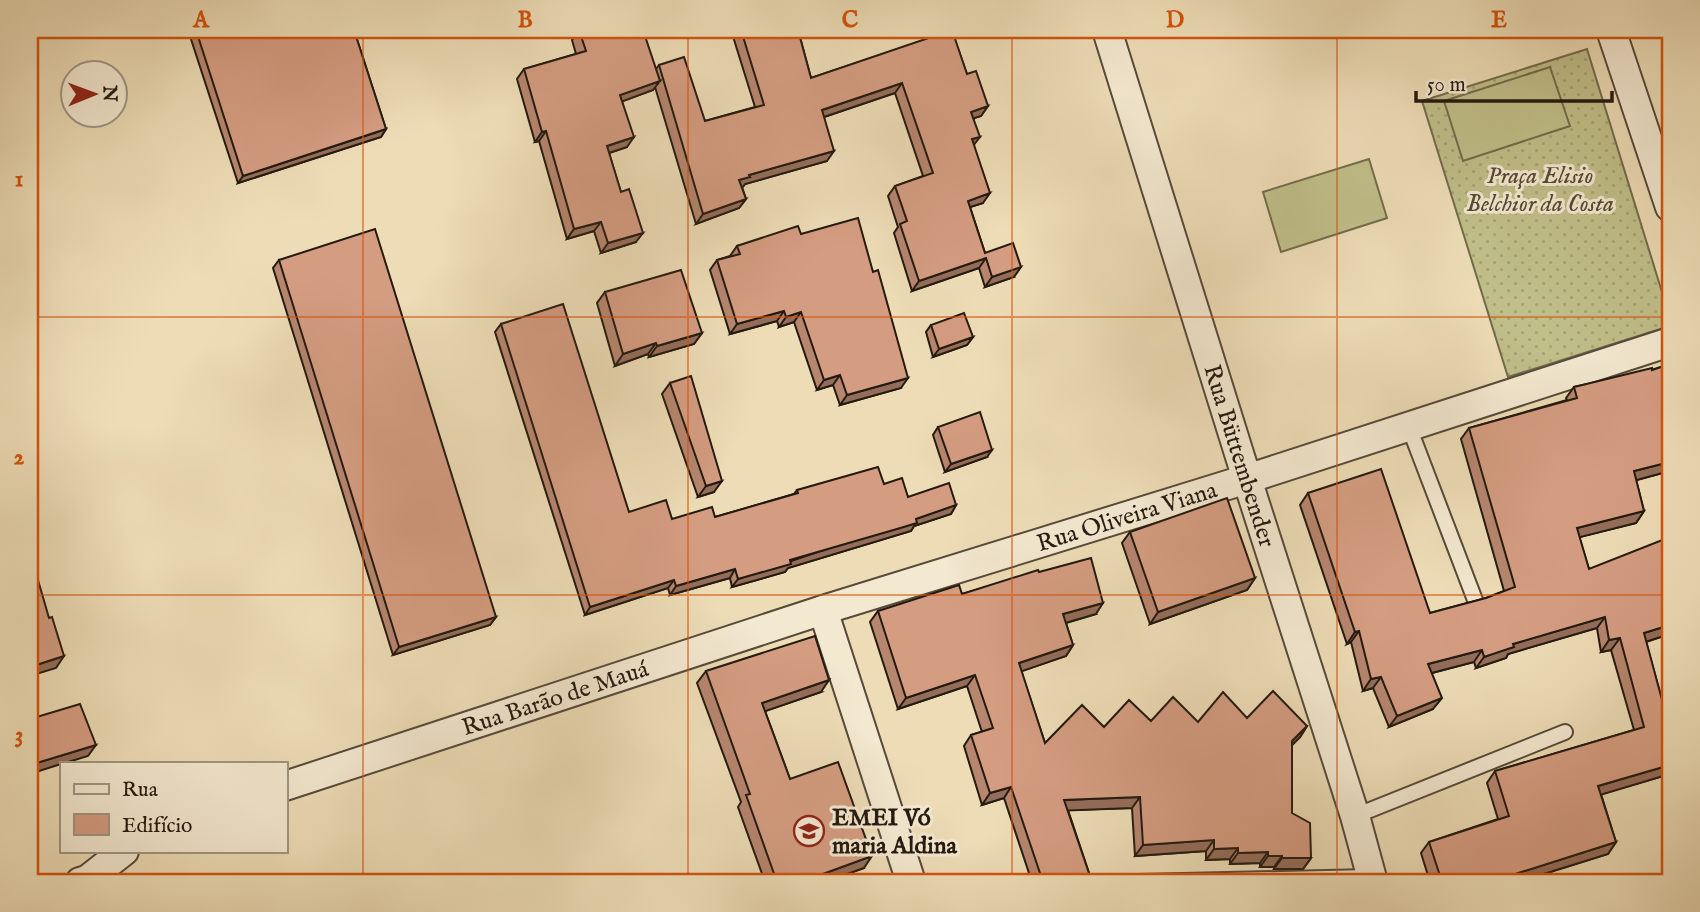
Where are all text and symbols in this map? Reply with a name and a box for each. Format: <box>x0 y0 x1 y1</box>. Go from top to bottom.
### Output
text: A <box>192 6 210 35</box>
text: B <box>517 6 533 35</box>
text: C <box>842 6 859 35</box>
text: D <box>1166 6 1184 35</box>
text: E <box>1491 6 1507 35</box>
north arrow <box>60 60 130 130</box>
scale bar <box>1416 60 1612 104</box>
text: 50 m <box>1427 72 1466 99</box>
text: N <box>97 84 121 103</box>
park label: Praça Elisio Belchior da Costa <box>1466 161 1614 220</box>
text: 1 <box>15 165 23 194</box>
street label: Rua Büttembender <box>1195 361 1282 552</box>
text: 2 <box>14 443 25 472</box>
street label: Rua Oliveira Viana <box>1033 475 1222 560</box>
street label: Rua Barão de Mauá <box>458 654 653 744</box>
text: 3 <box>15 721 23 750</box>
legend <box>60 762 287 852</box>
text: Rua <box>122 777 159 804</box>
place label: EMEI Vó maria Aldina <box>832 803 957 862</box>
text: Edifício <box>122 813 192 840</box>
school or university icon: EMEI Vó maria Aldina <box>792 814 826 848</box>

